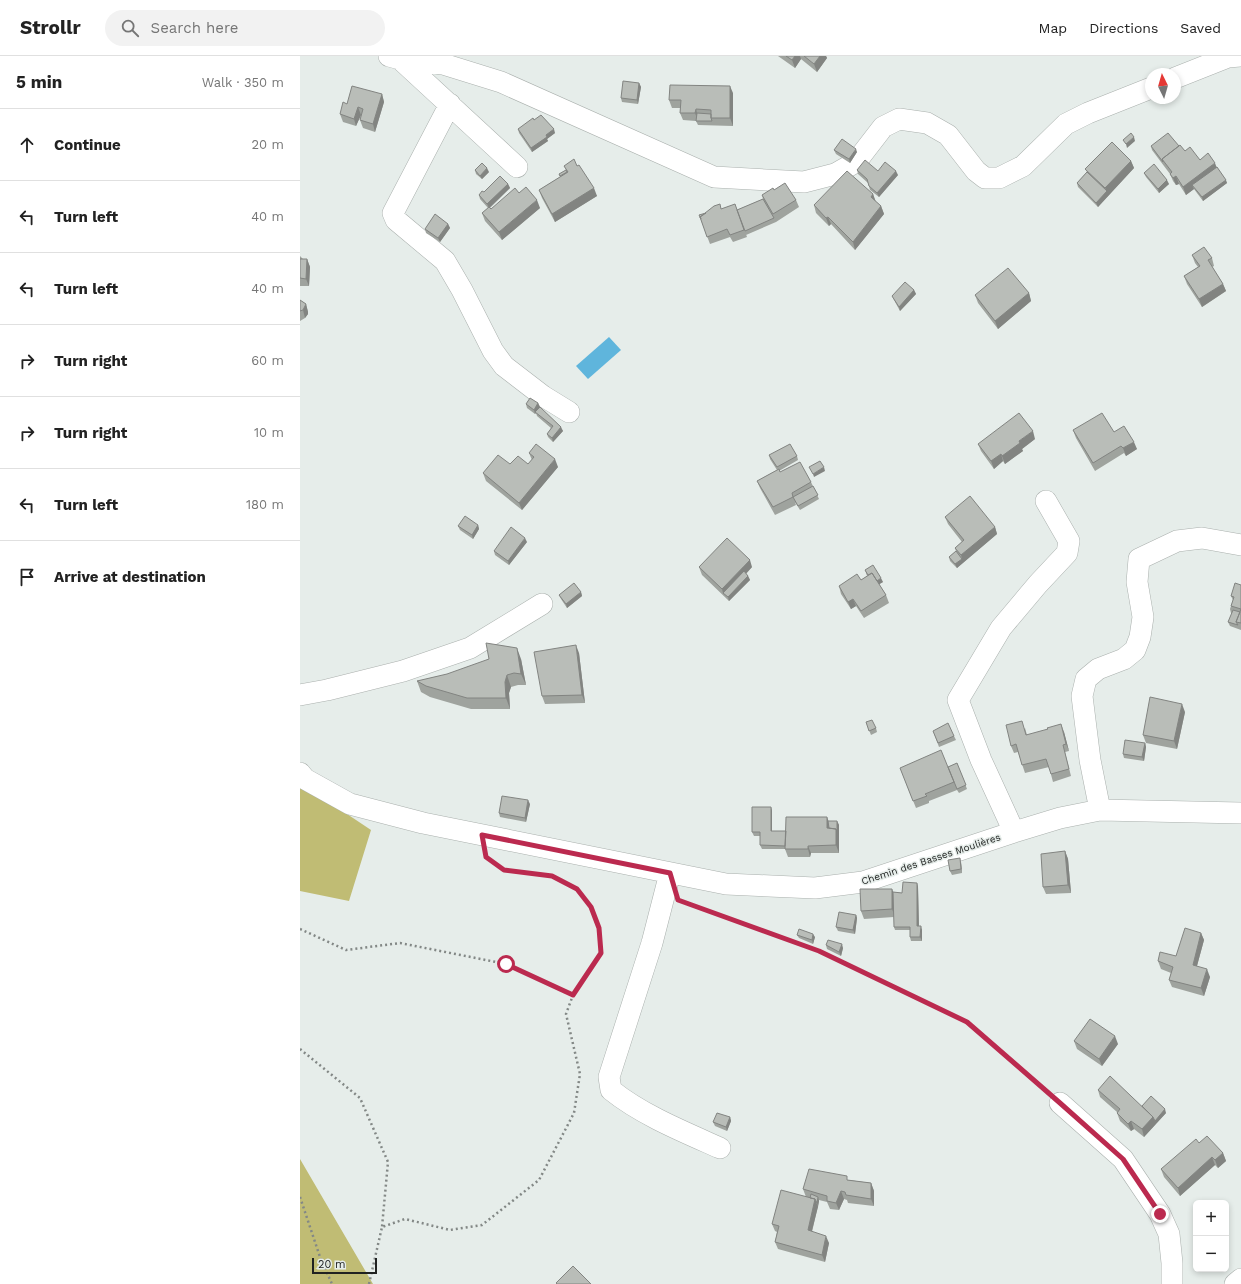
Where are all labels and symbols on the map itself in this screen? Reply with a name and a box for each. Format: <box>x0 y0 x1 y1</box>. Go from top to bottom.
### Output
north arrow <box>1145 68 1181 104</box>
street label: Chemin des Basses Moulières <box>860 831 1002 887</box>
route start <box>497 955 515 973</box>
route end <box>1151 1205 1169 1223</box>
scale bar <box>312 1256 377 1275</box>

